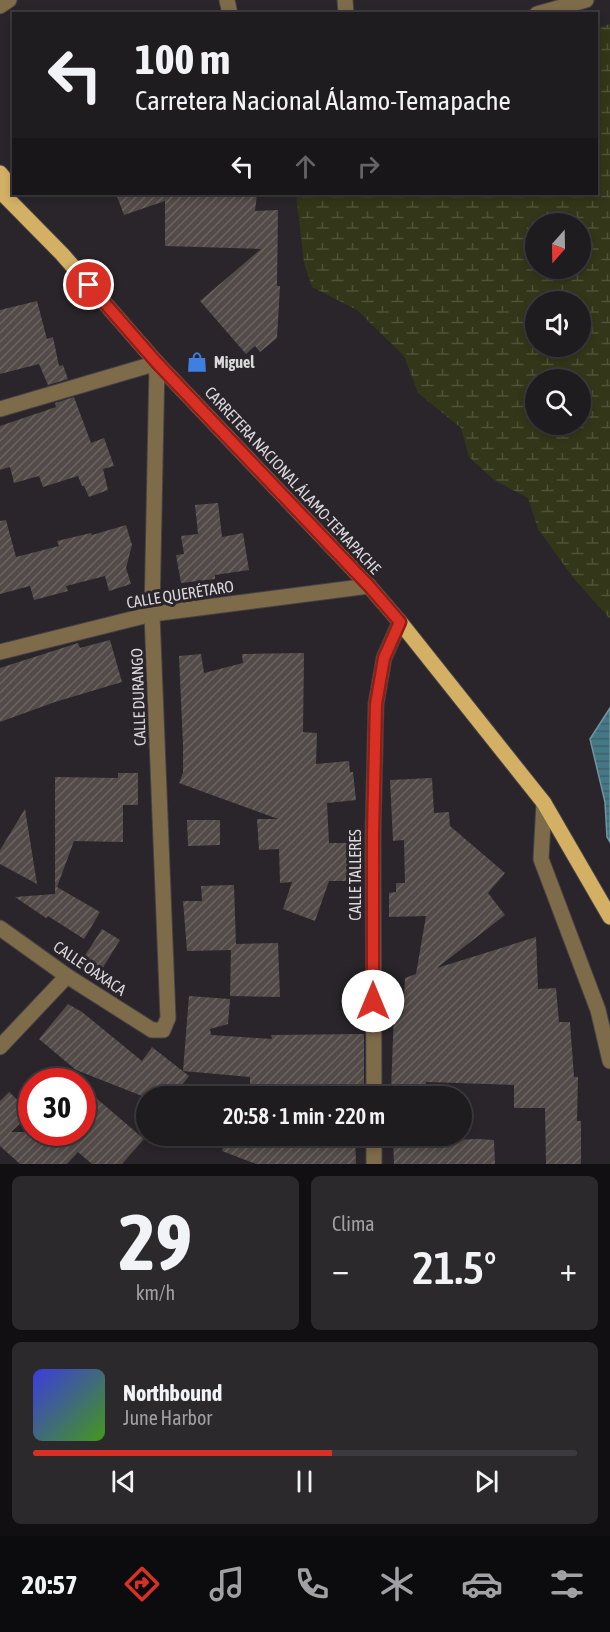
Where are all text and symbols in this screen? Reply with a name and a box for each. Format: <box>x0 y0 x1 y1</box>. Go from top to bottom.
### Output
text: 100 m <box>135 35 230 83</box>
icon: left <box>36 36 114 114</box>
text: Carretera Nacional Álamo-Temapache <box>135 85 511 116</box>
icon: left <box>226 150 259 183</box>
icon: ahead <box>289 150 322 183</box>
icon: right <box>352 150 385 183</box>
north arrow <box>525 213 591 279</box>
map controls <box>525 213 591 435</box>
pin <box>63 259 114 310</box>
icon: arrive <box>72 268 105 301</box>
button: sound <box>525 291 591 357</box>
shop icon: Miguel <box>185 350 209 374</box>
place label: Miguel <box>214 353 255 371</box>
button: search <box>525 369 591 435</box>
street label: CARRETERA NACIONAL ÁLAMO-TEMAPACHE <box>201 383 385 577</box>
street label: CALLE QUERÉTARO <box>125 577 235 611</box>
street label: CALLE DURANGO <box>127 648 149 746</box>
street label: CALLE TALLERES <box>346 829 364 921</box>
street label: CALLE OAXACA <box>50 937 130 999</box>
position arrow <box>341 969 405 1033</box>
speed limit sign: 30 <box>18 1068 96 1146</box>
text: 20:58 · 1 min · 220 m <box>223 1103 385 1129</box>
text: 29 <box>119 1197 192 1287</box>
text: Clima <box>332 1212 375 1235</box>
text: 21.5° <box>413 1242 496 1294</box>
text: − <box>332 1250 349 1288</box>
text: + <box>560 1250 577 1288</box>
text: km/h <box>136 1281 175 1304</box>
text: Northbound <box>123 1380 222 1406</box>
text: June Harbor <box>123 1406 212 1429</box>
icon: previous <box>107 1465 140 1498</box>
icon: pause <box>288 1465 321 1498</box>
icon: next <box>470 1465 503 1498</box>
icon: directions <box>121 1563 163 1605</box>
icon: music <box>206 1563 248 1605</box>
icon: phone <box>291 1563 333 1605</box>
icon: climate <box>376 1563 418 1605</box>
icon: car <box>461 1563 503 1605</box>
icon: filters <box>546 1563 588 1605</box>
text: 20:57 <box>22 1569 78 1600</box>

